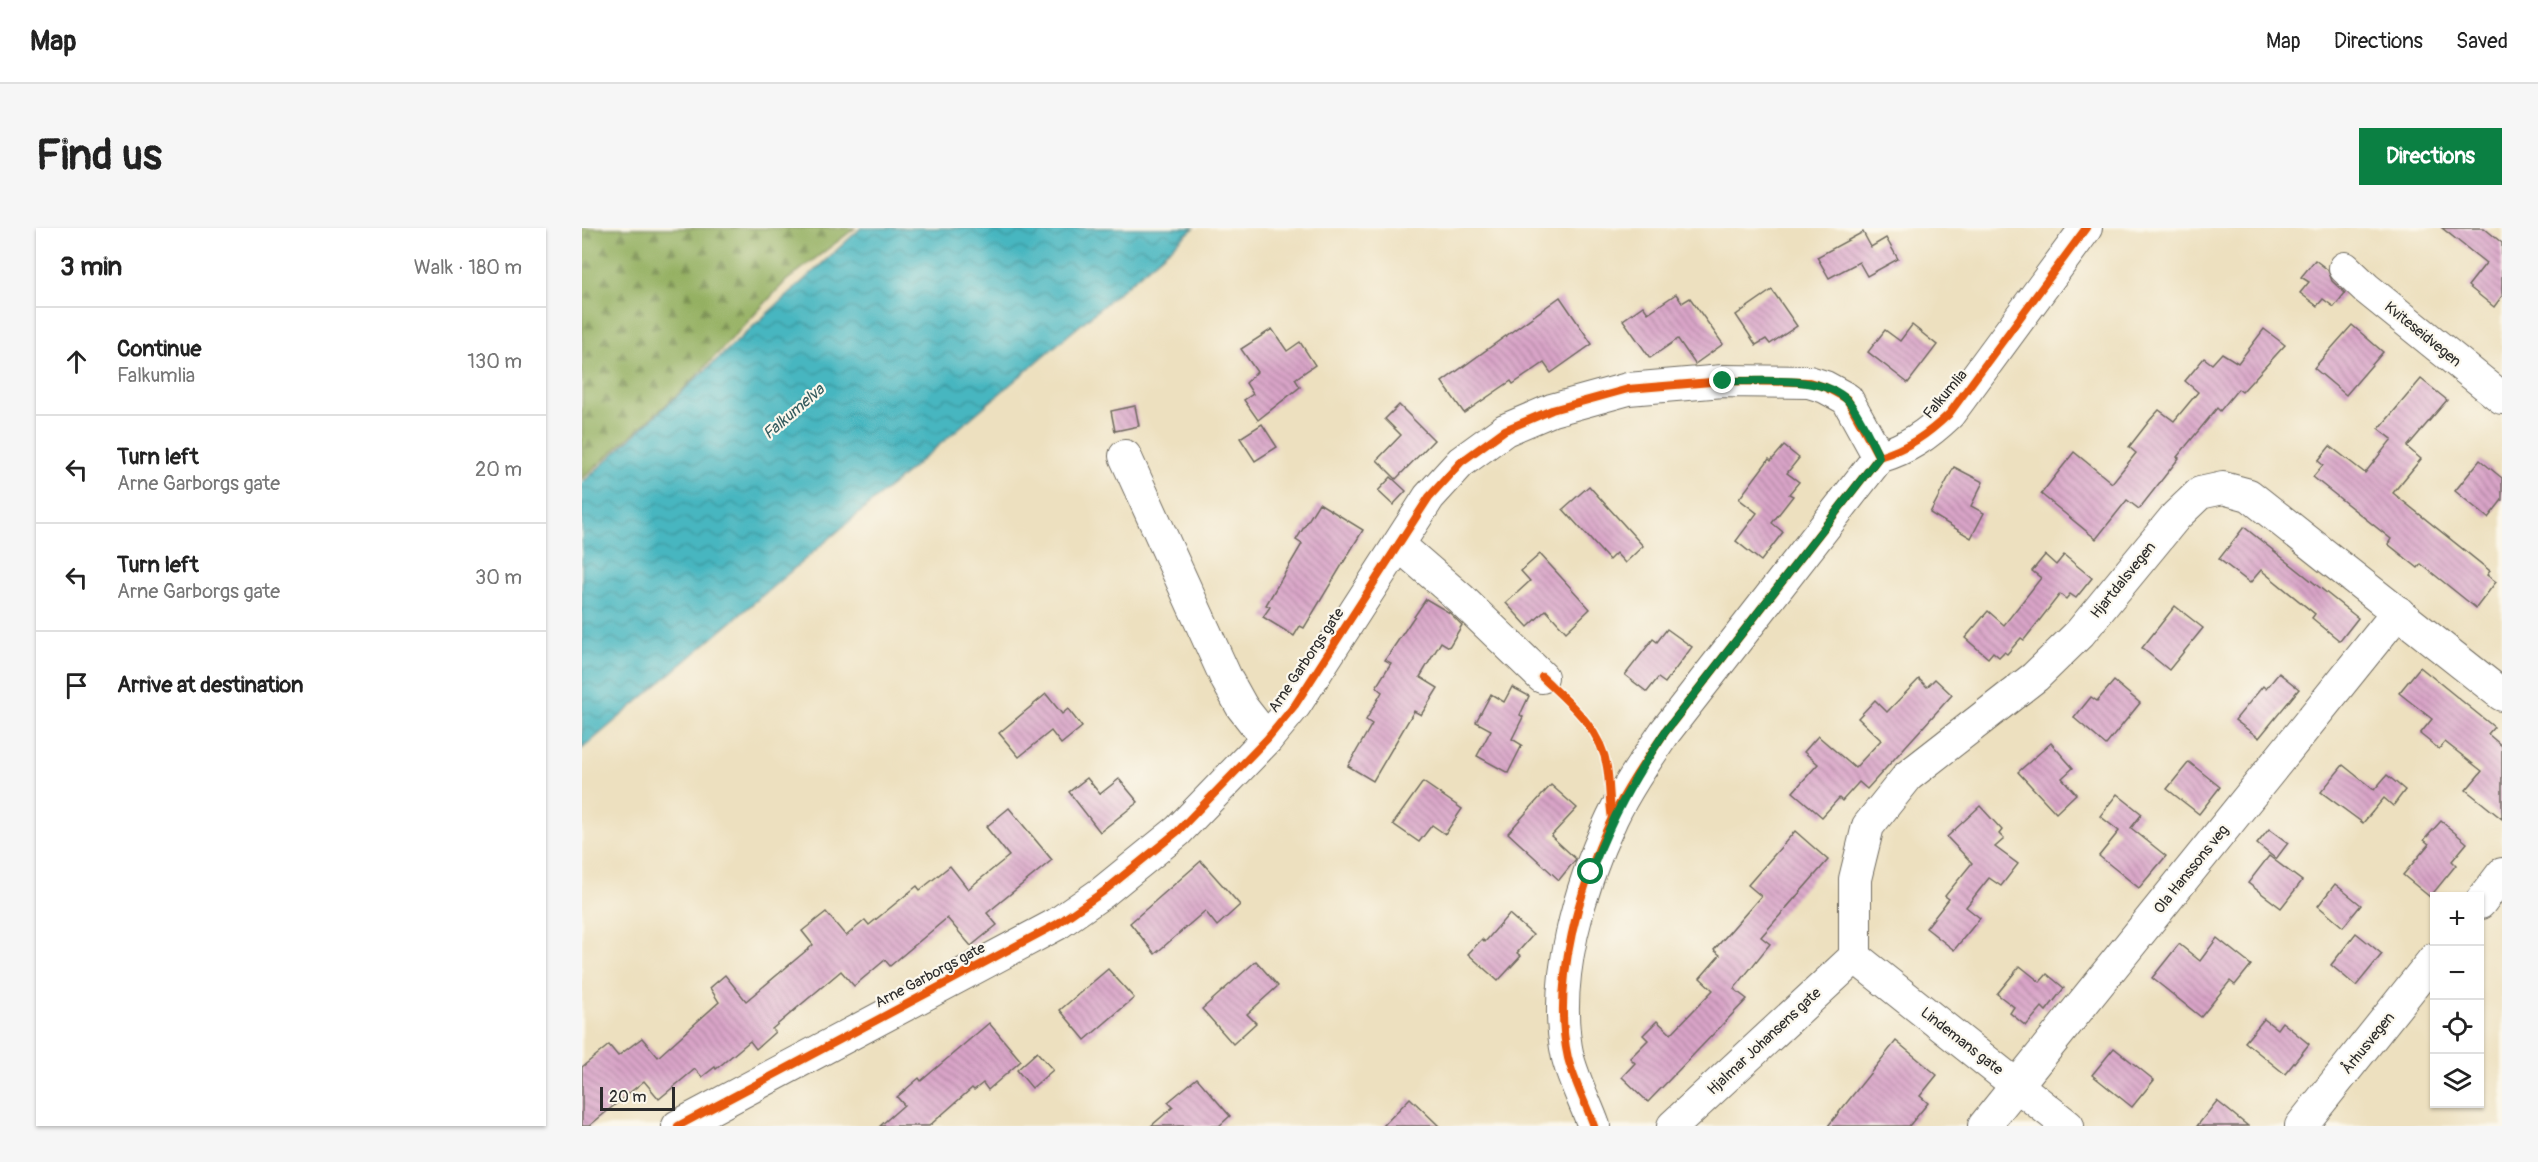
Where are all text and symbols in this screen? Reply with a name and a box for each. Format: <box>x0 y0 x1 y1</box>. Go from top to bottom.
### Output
text: Map <box>30 24 76 59</box>
text: Map <box>2266 28 2301 55</box>
text: Directions <box>2334 28 2423 55</box>
text: Saved <box>2456 28 2508 55</box>
button: Directions <box>2359 128 2502 185</box>
text: Find us <box>36 130 162 182</box>
text: 3 min <box>60 251 122 283</box>
text: Walk · 180 m <box>414 255 522 280</box>
street label: Kviteseidvegen <box>2380 298 2465 371</box>
text: Continue <box>117 335 201 363</box>
icon: ahead <box>60 345 93 378</box>
text: 130 m <box>467 349 522 374</box>
text: Falkumlia <box>117 363 195 388</box>
street label: Falkumlia <box>1919 366 1971 423</box>
route end <box>1709 367 1735 393</box>
water label: Falkumelva <box>759 379 830 444</box>
text: Turn left <box>117 443 199 471</box>
icon: left <box>60 453 93 486</box>
text: 20 m <box>475 457 522 482</box>
text: Arne Garborgs gate <box>117 471 280 496</box>
street label: Hjartdalsvegen <box>2087 538 2160 623</box>
text: Turn left <box>117 551 199 579</box>
icon: left <box>60 561 93 594</box>
text: 30 m <box>475 565 522 590</box>
text: Arne Garborgs gate <box>117 579 280 604</box>
street label: Arne Garborgs gate <box>1264 604 1349 716</box>
icon: arrive <box>60 669 93 702</box>
text: Arrive at destination <box>117 671 303 699</box>
street label: Ola Hanssons veg <box>2150 821 2233 918</box>
route start <box>1577 858 1603 884</box>
map controls <box>2430 892 2484 1108</box>
button: + <box>2430 892 2484 946</box>
street label: Arne Garborgs gate <box>872 938 989 1013</box>
button: − <box>2430 946 2484 1000</box>
street label: Hjalmar Johansens gate <box>1703 983 1826 1099</box>
button: locate <box>2430 1000 2484 1054</box>
street label: Lindemans gate <box>1917 1003 2007 1080</box>
street label: Århusvegen <box>2337 1008 2399 1078</box>
button: layers <box>2430 1054 2484 1108</box>
scale bar <box>600 1084 675 1112</box>
text: 20 m <box>609 1087 647 1107</box>

